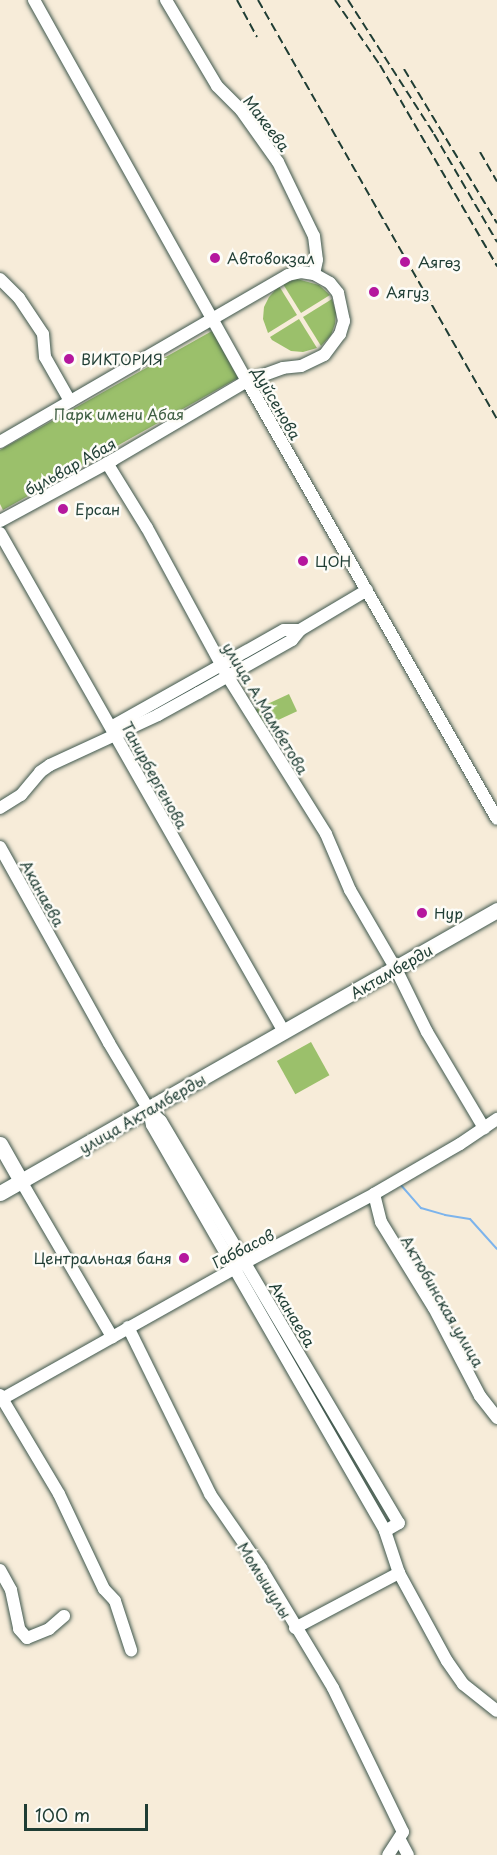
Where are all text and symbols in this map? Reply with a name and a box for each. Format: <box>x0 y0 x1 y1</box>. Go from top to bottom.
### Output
street label: Макеева <box>240 92 294 154</box>
place label: Автовокзал <box>227 249 315 267</box>
marker: Автовокзал <box>208 251 222 265</box>
marker: Аягөз <box>396 253 414 271</box>
place label: Аягөз <box>418 253 461 271</box>
place label: Аягуз <box>386 283 429 301</box>
marker: Аягуз <box>367 285 381 299</box>
place label: ВИКТОРИЯ <box>81 350 163 368</box>
marker: ВИКТОРИЯ <box>62 352 76 366</box>
street label: Дуйсенова <box>249 363 305 443</box>
park label: Парк имени Абая <box>53 405 185 423</box>
street label: бульвар Абая <box>21 433 119 499</box>
place label: Ерсан <box>75 500 120 518</box>
marker: Ерсан <box>56 502 70 516</box>
place label: ЦОН <box>315 552 351 570</box>
marker: ЦОН <box>296 554 310 568</box>
street label: улица А.Мамбетова <box>219 639 313 777</box>
street label: Танирбергенова <box>118 718 192 832</box>
street label: Аканаева <box>17 857 69 929</box>
place label: Нур <box>434 904 463 922</box>
marker: Нур <box>415 906 429 920</box>
street label: Актамберди <box>347 940 435 1002</box>
street label: улица Актамберды <box>75 1069 209 1157</box>
street label: Габбасов <box>209 1225 277 1271</box>
street label: Актюбинская улица <box>398 1232 488 1370</box>
place label: Центральная баня <box>33 1249 172 1267</box>
marker: Центральная баня <box>177 1251 191 1265</box>
street label: Аканаева <box>266 1278 320 1350</box>
street label: Момышулы <box>234 1539 296 1621</box>
scale bar <box>27 1792 152 1830</box>
text: 100 m <box>35 1801 90 1828</box>

